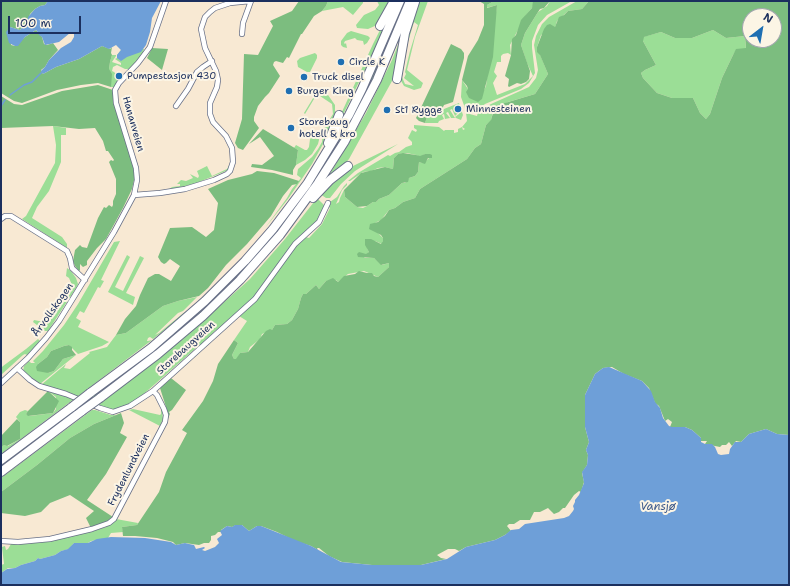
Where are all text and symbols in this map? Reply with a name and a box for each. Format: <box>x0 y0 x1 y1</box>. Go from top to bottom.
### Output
scale bar <box>10 8 83 34</box>
north arrow <box>742 8 782 48</box>
text: N <box>760 9 776 27</box>
text: 100 m <box>15 15 51 31</box>
place label: Circle K <box>349 56 385 68</box>
marker: Circle K <box>336 57 346 67</box>
place label: Pumpestasjon 430 <box>127 70 216 82</box>
marker: Pumpestasjon 430 <box>114 71 124 81</box>
place label: Truck disel <box>312 71 364 83</box>
marker: Truck disel <box>299 72 309 82</box>
place label: Burger King <box>297 85 354 97</box>
marker: Burger King <box>284 86 294 96</box>
street label: Hananveien <box>119 95 147 153</box>
place label: Minnesteinen <box>466 103 531 115</box>
place label: St1 Rygge <box>395 104 442 116</box>
marker: Minnesteinen <box>453 104 463 114</box>
marker: St1 Rygge <box>382 105 392 115</box>
place label: Storebaug hotell & kro <box>299 116 356 140</box>
marker: Storebaug hotell & kro <box>286 123 296 133</box>
street label: Årvollskogen <box>30 281 76 339</box>
street label: Storebaugveien <box>155 319 217 377</box>
street label: Frydenlundveien <box>106 432 152 508</box>
water label: Vansjø <box>640 500 676 514</box>

